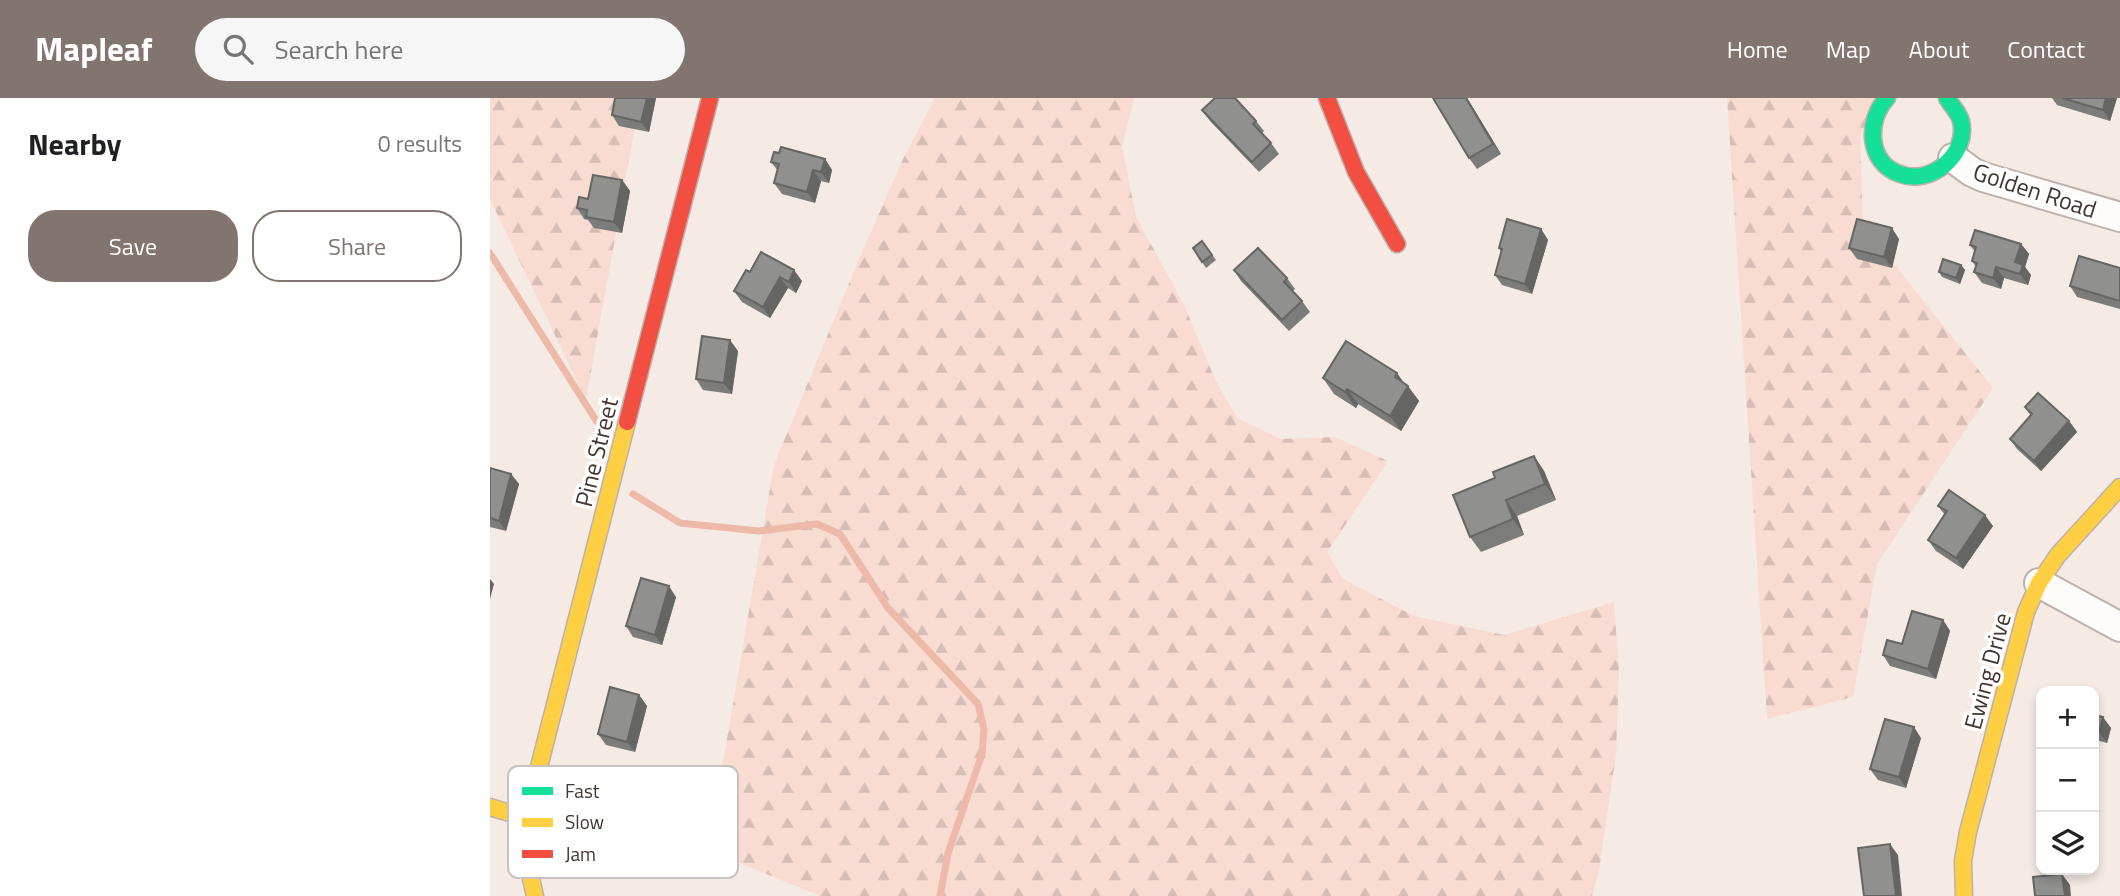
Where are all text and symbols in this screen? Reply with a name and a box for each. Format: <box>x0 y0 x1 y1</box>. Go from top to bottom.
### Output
search box <box>195 18 685 81</box>
text: Mapleaf <box>35 24 153 74</box>
icon: search <box>219 30 257 68</box>
text: Search here <box>275 30 403 69</box>
text: Home <box>1727 31 1788 67</box>
text: Map <box>1826 31 1871 67</box>
text: About <box>1909 31 1969 67</box>
text: Contact <box>2007 31 2085 67</box>
text: Nearby <box>28 121 121 167</box>
text: 0 results <box>378 126 462 161</box>
street label: Golden Road <box>1969 153 2101 227</box>
button: Save <box>28 210 238 282</box>
button: Share <box>252 210 462 282</box>
street label: Pine Street <box>565 393 627 511</box>
street label: Ewing Drive <box>1954 609 2020 733</box>
map controls <box>2036 686 2099 875</box>
button: + <box>2036 686 2099 749</box>
button: − <box>2036 749 2099 812</box>
legend <box>508 766 738 878</box>
text: Fast <box>565 776 600 805</box>
text: Slow <box>565 807 604 836</box>
button: layers <box>2036 812 2099 875</box>
text: Jam <box>565 839 596 868</box>

